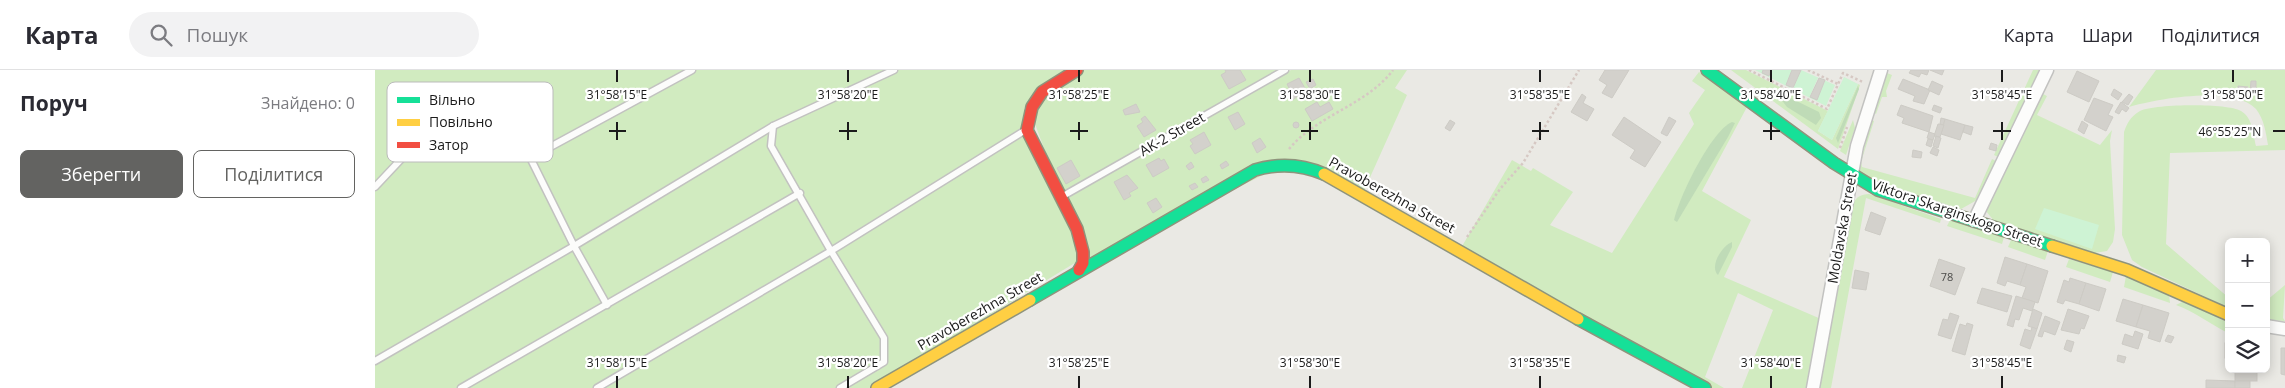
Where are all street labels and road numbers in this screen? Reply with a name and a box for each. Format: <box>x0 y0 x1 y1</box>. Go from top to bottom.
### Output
street label: AK-2 Street <box>1136 107 1208 160</box>
street label: Pravoberezhna Street <box>1326 152 1459 237</box>
street label: Moldavska Street <box>1822 171 1861 285</box>
street label: Viktora Skarginskogo Street <box>1869 174 2045 251</box>
street label: Pravoberezhna Street <box>914 267 1046 354</box>

